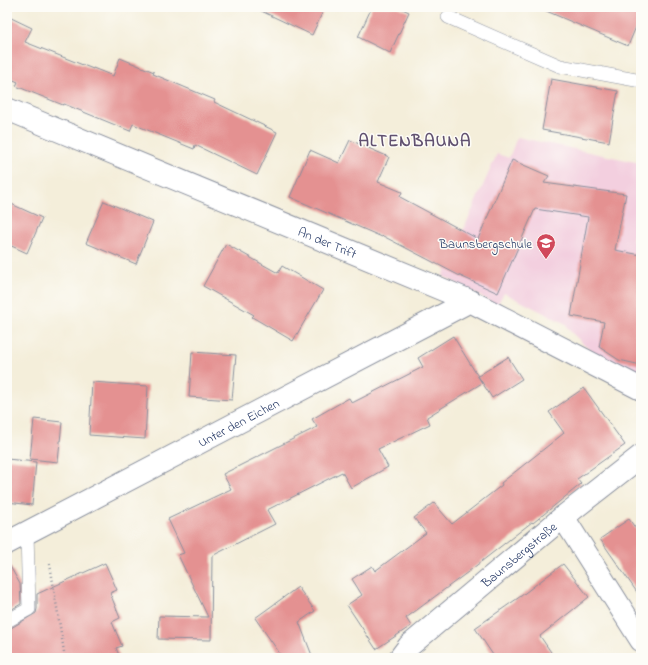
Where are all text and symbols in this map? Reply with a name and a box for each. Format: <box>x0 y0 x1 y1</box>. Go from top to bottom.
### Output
district label: ALTENBAUNA <box>359 129 471 154</box>
street label: An der Trift <box>295 223 360 264</box>
school or university icon: Baunsbergschule <box>535 232 557 260</box>
place label: Baunsbergschule <box>438 235 532 255</box>
street label: Unter den Eichen <box>195 394 283 453</box>
street label: Baunsbergstraße <box>477 518 562 593</box>

